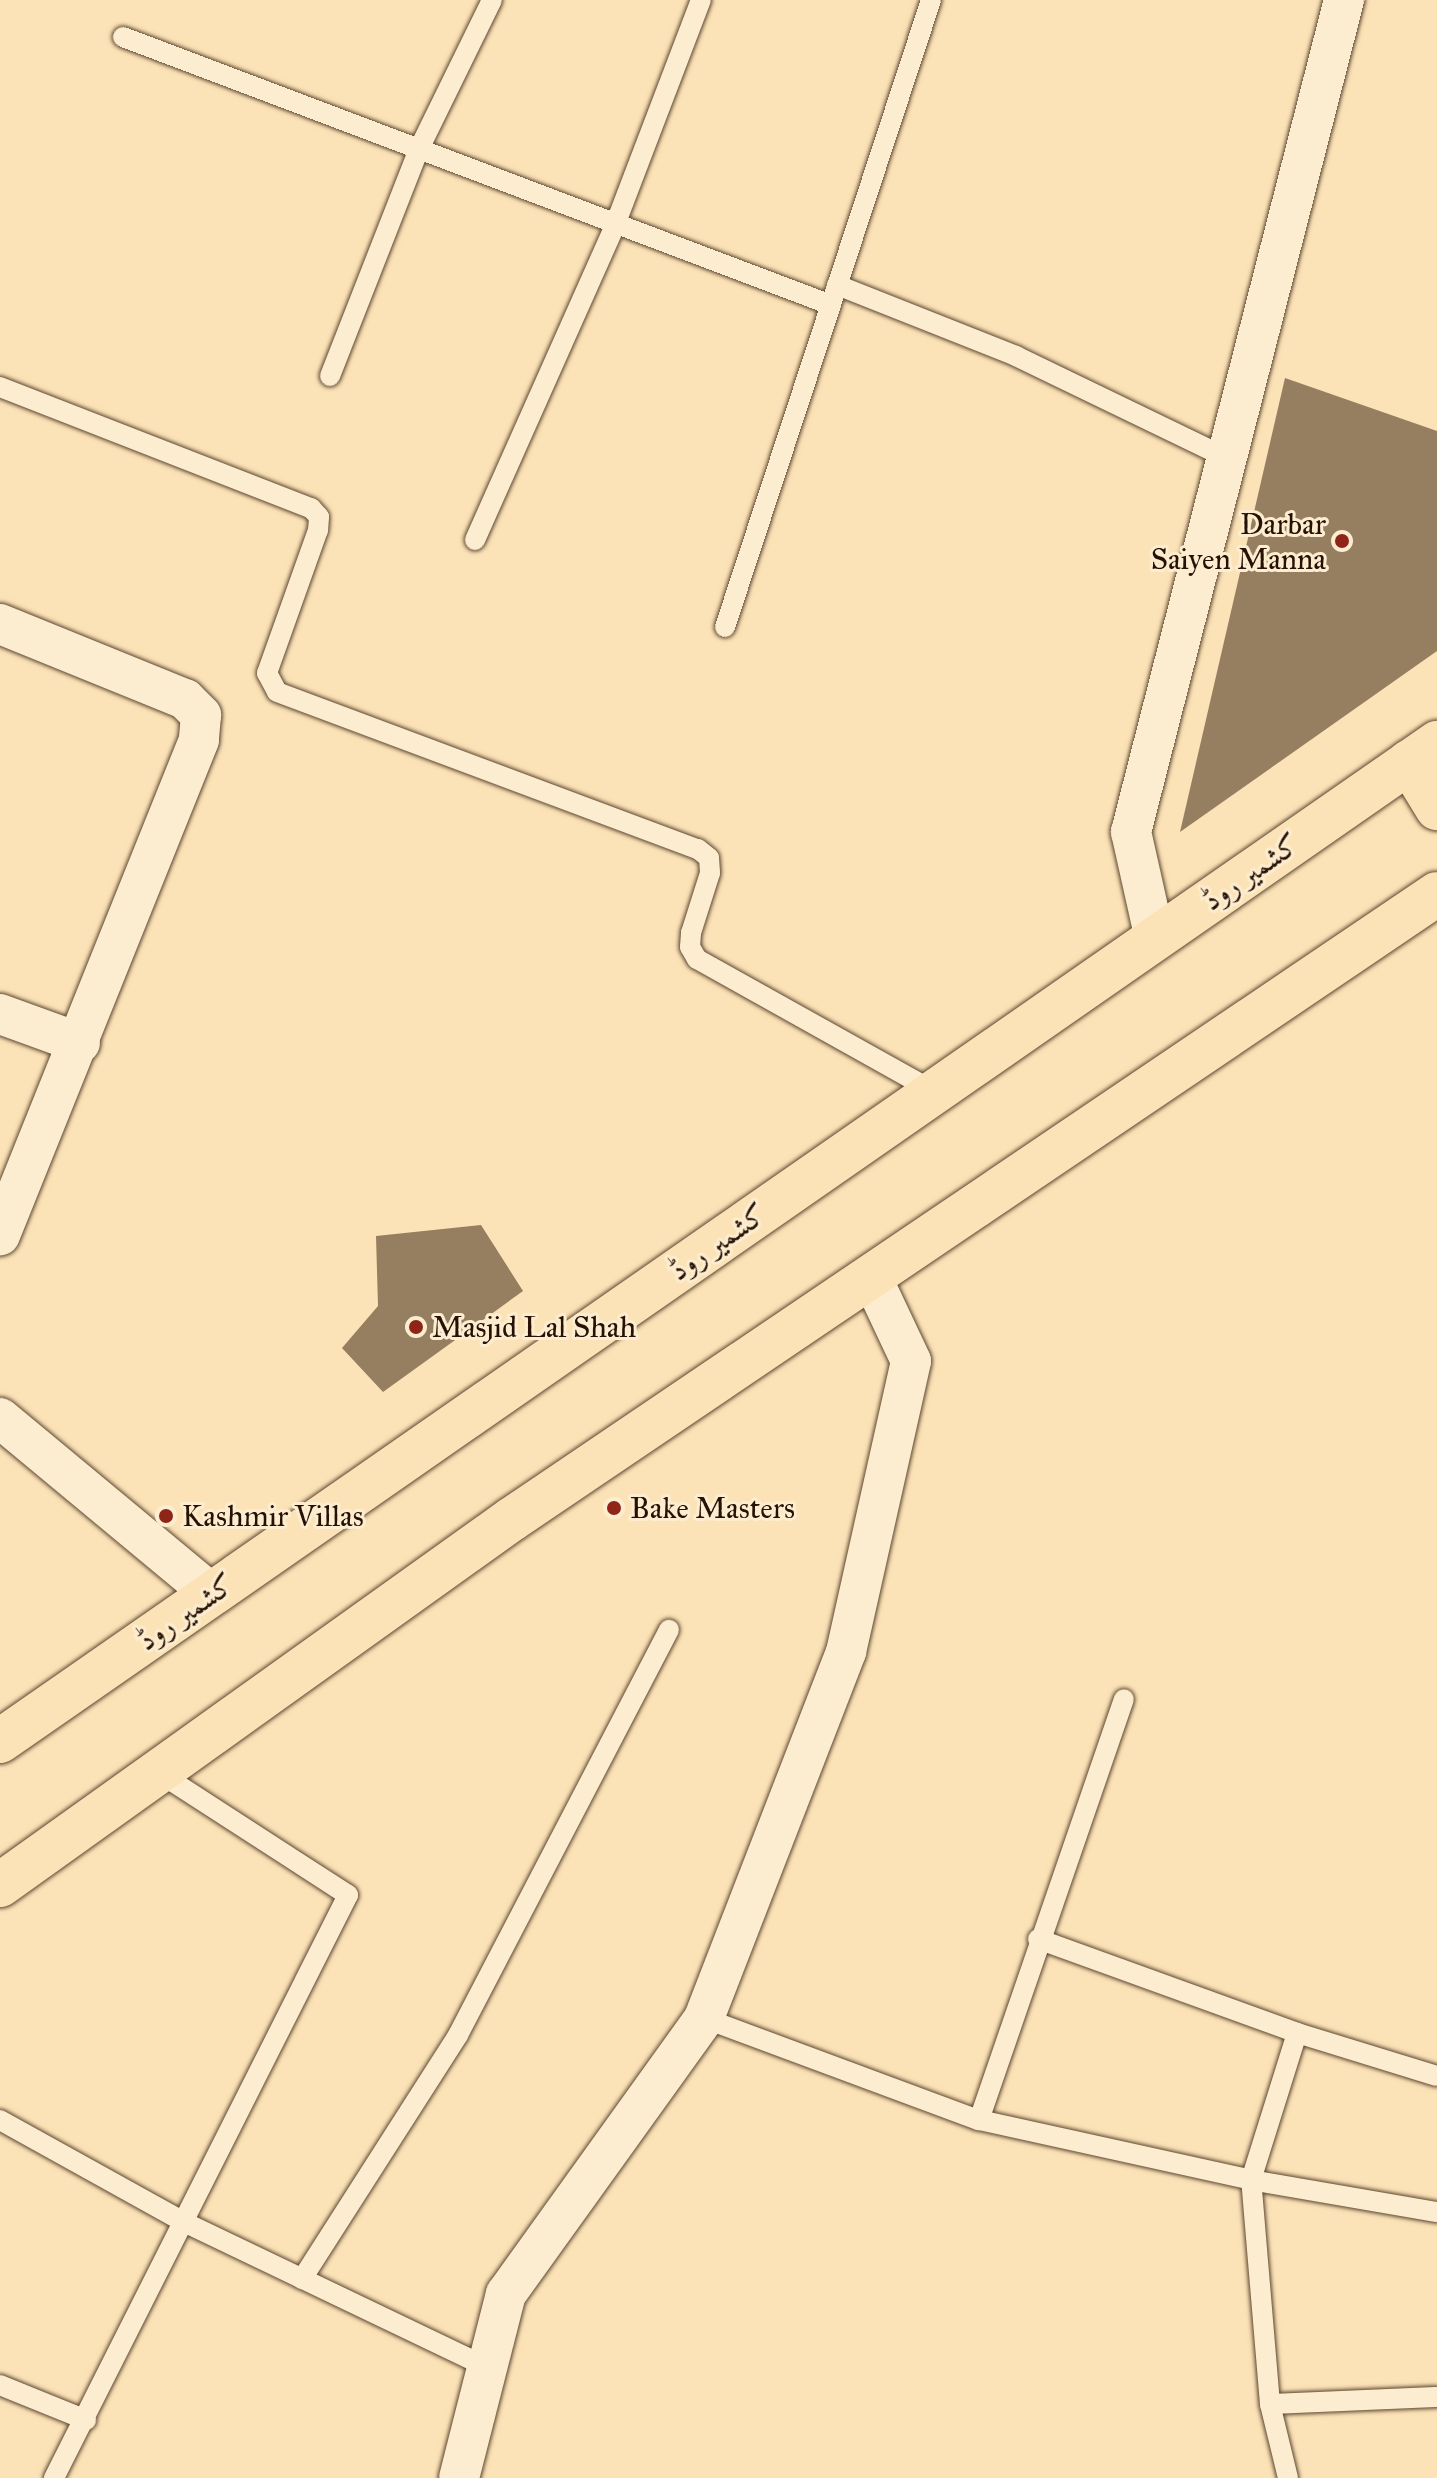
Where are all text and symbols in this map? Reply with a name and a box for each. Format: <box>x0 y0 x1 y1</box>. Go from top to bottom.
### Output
place label: Darbar Saiyen Manna <box>1151 506 1326 576</box>
marker: Darbar Saiyen Manna <box>1333 532 1351 550</box>
street label: کشمیر روڈ <box>1195 825 1307 919</box>
street label: کشمیر روڈ <box>662 1195 774 1289</box>
place label: Masjid Lal Shah <box>432 1309 636 1345</box>
marker: Masjid Lal Shah <box>407 1318 425 1336</box>
place label: Bake Masters <box>630 1490 795 1526</box>
place label: Kashmir Villas <box>182 1498 364 1534</box>
marker: Bake Masters <box>605 1499 623 1517</box>
marker: Kashmir Villas <box>157 1507 175 1525</box>
street label: کشمیر روڈ <box>130 1565 242 1659</box>

